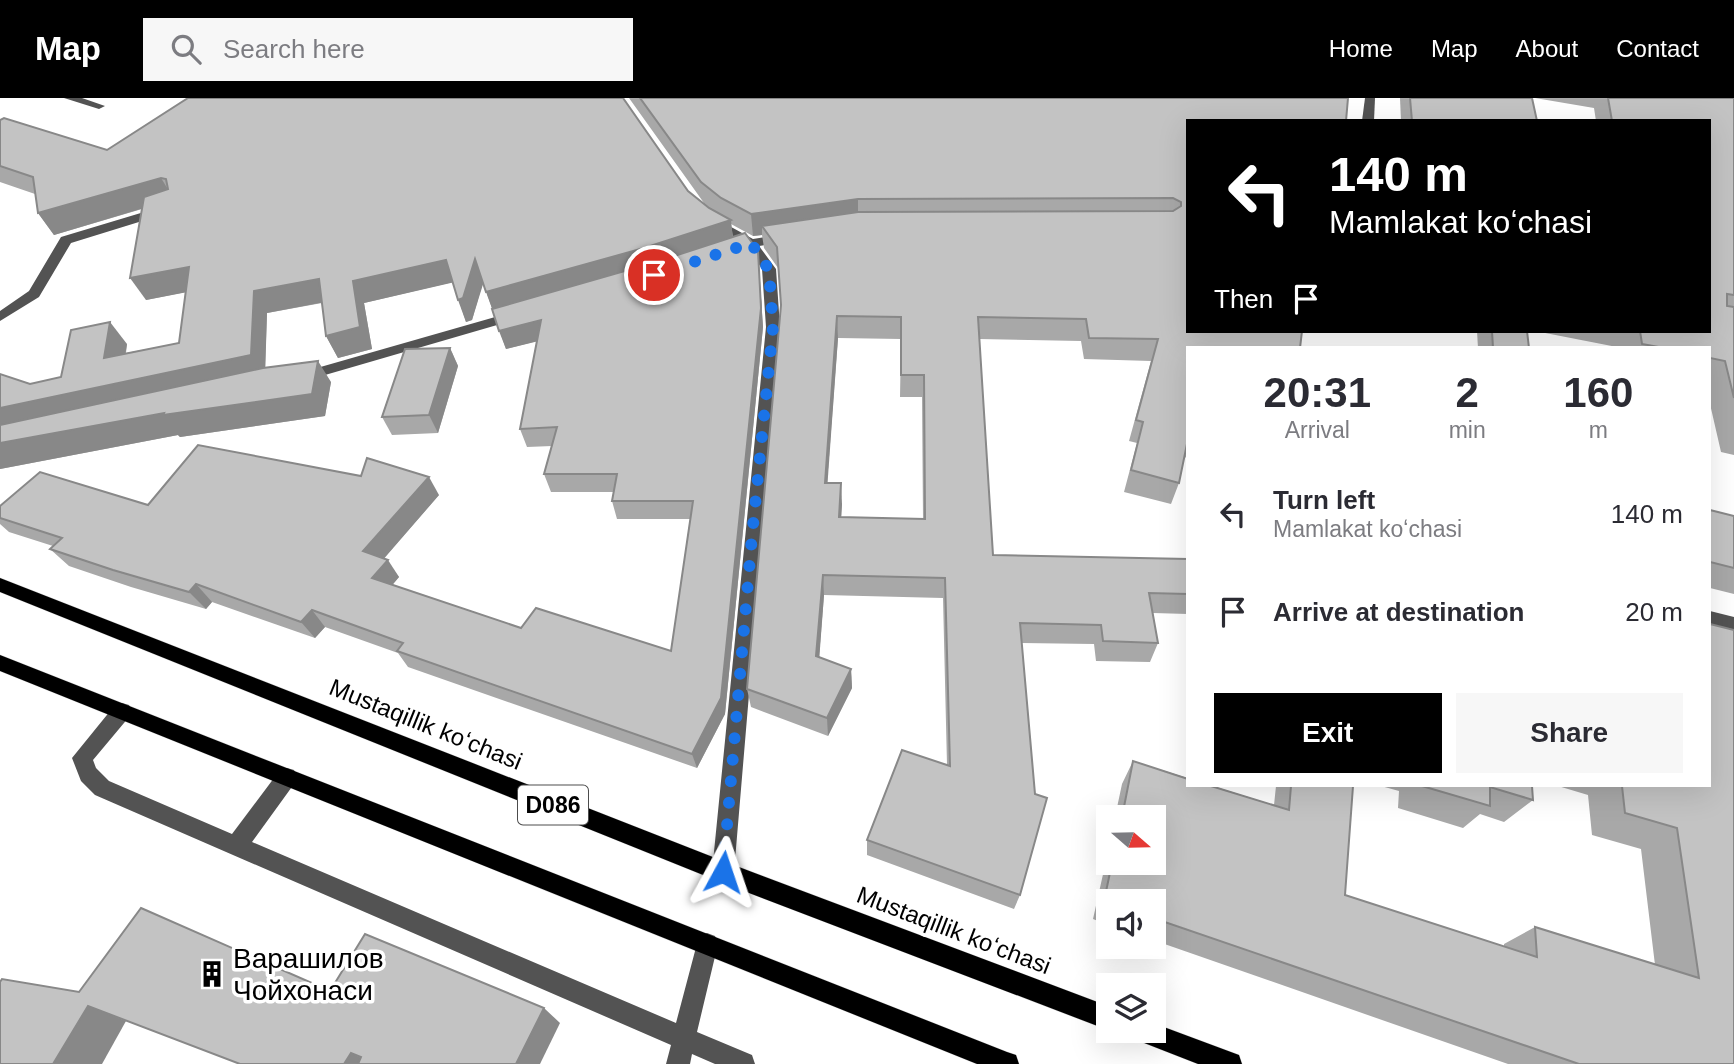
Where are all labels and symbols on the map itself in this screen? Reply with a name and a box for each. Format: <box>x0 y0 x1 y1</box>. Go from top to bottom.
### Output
pin <box>624 245 684 305</box>
street label: Mustaqillik koʻchasi <box>326 673 526 775</box>
road number: D086 <box>518 786 588 824</box>
north arrow <box>1096 805 1166 875</box>
position arrow <box>686 835 760 909</box>
street label: Mustaqillik koʻchasi <box>853 881 1055 979</box>
place label: Варашилов Чойхонаси <box>233 943 384 1006</box>
building icon: Варашилов Чойхонаси <box>197 959 227 989</box>

